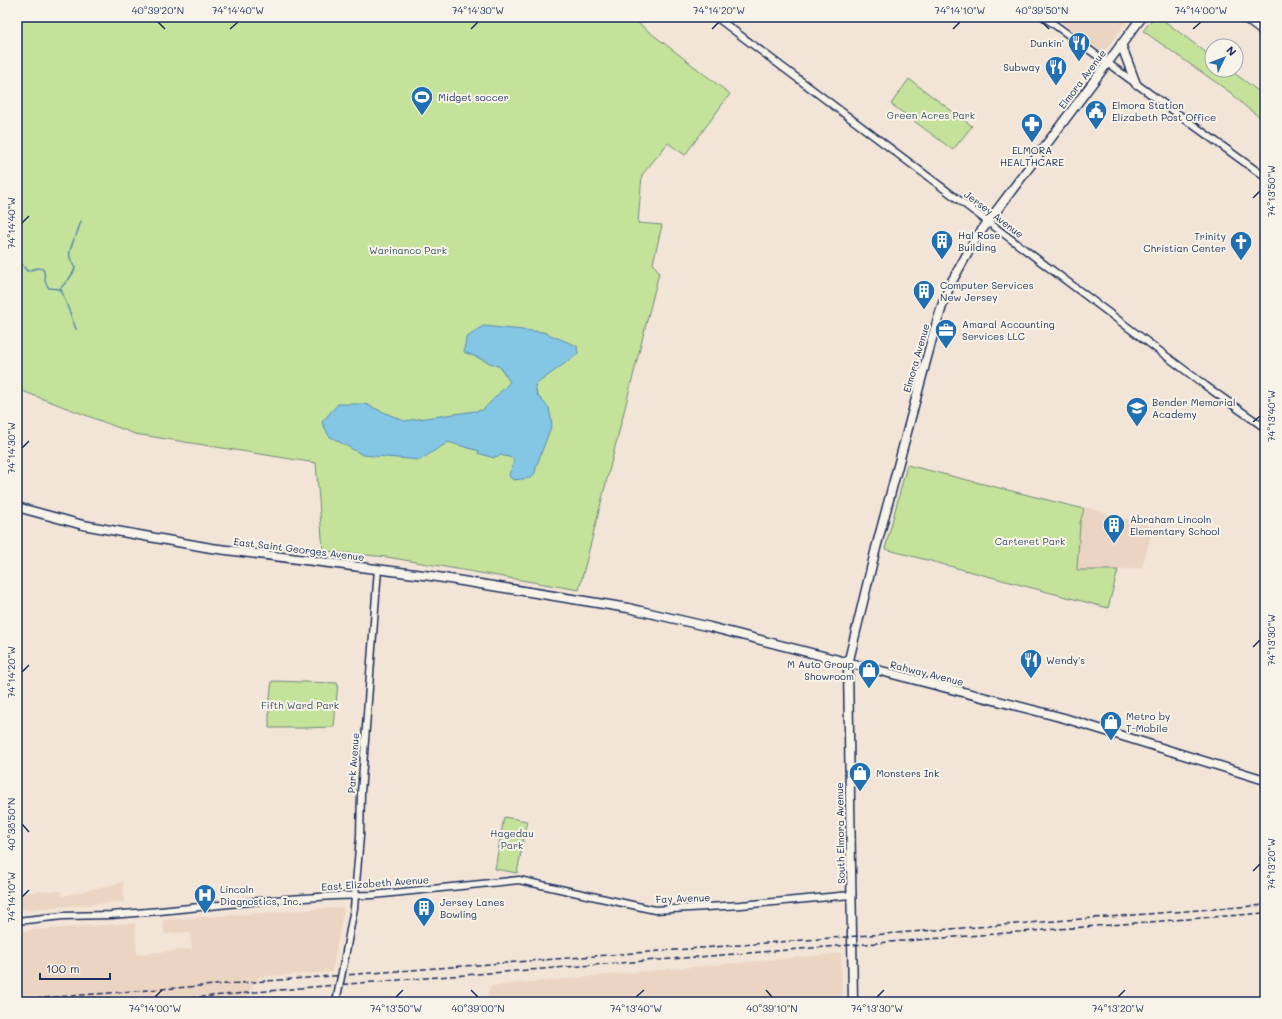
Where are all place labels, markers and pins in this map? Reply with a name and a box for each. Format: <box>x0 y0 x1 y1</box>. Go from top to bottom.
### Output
restaurant icon: Dunkin' <box>1066 30 1092 63</box>
place label: Dunkin' <box>1030 36 1064 50</box>
restaurant icon: Subway <box>1043 54 1069 87</box>
place label: Subway <box>1003 60 1040 74</box>
sports icon: Midget soccer <box>409 84 435 117</box>
place label: Midget soccer <box>438 90 509 104</box>
public building icon: Elmora Station Elizabeth Post Office <box>1083 98 1109 131</box>
place label: Elmora Station Elizabeth Post Office <box>1112 98 1216 124</box>
pharmacy icon: ELMORA HEALTHCARE <box>1019 111 1045 144</box>
place label: ELMORA HEALTHCARE <box>1000 143 1064 169</box>
building icon: Hal Rose Building <box>929 228 955 261</box>
place label: Hal Rose Building <box>958 228 1000 254</box>
place label: Trinity Christian Center <box>1143 229 1226 255</box>
church icon: Trinity Christian Center <box>1228 229 1254 262</box>
building icon: Computer Services New Jersey <box>911 278 937 311</box>
place label: Computer Services New Jersey <box>940 278 1034 304</box>
office icon: Amaral Accounting Services LLC <box>933 317 959 350</box>
place label: Amaral Accounting Services LLC <box>962 317 1055 343</box>
school or university icon: Bender Memorial Academy <box>1124 395 1150 428</box>
place label: Bender Memorial Academy <box>1152 395 1236 421</box>
building icon: Abraham Lincoln Elementary School <box>1101 512 1127 545</box>
place label: Abraham Lincoln Elementary School <box>1130 512 1220 538</box>
restaurant icon: Wendy's <box>1018 647 1044 680</box>
place label: Wendy's <box>1046 653 1085 667</box>
place label: M Auto Group Showroom <box>787 657 854 683</box>
shop icon: M Auto Group Showroom <box>856 657 882 690</box>
shop icon: Metro by T-Mobile <box>1098 709 1124 742</box>
place label: Metro by T-Mobile <box>1126 709 1170 735</box>
shop icon: Monsters Ink <box>847 760 873 793</box>
place label: Monsters Ink <box>876 766 939 780</box>
hospital icon: Lincoln Diagnostics, Inc. <box>192 882 218 915</box>
place label: Lincoln Diagnostics, Inc. <box>220 882 301 908</box>
building icon: Jersey Lanes Bowling <box>411 895 437 928</box>
place label: Jersey Lanes Bowling <box>440 895 504 921</box>

